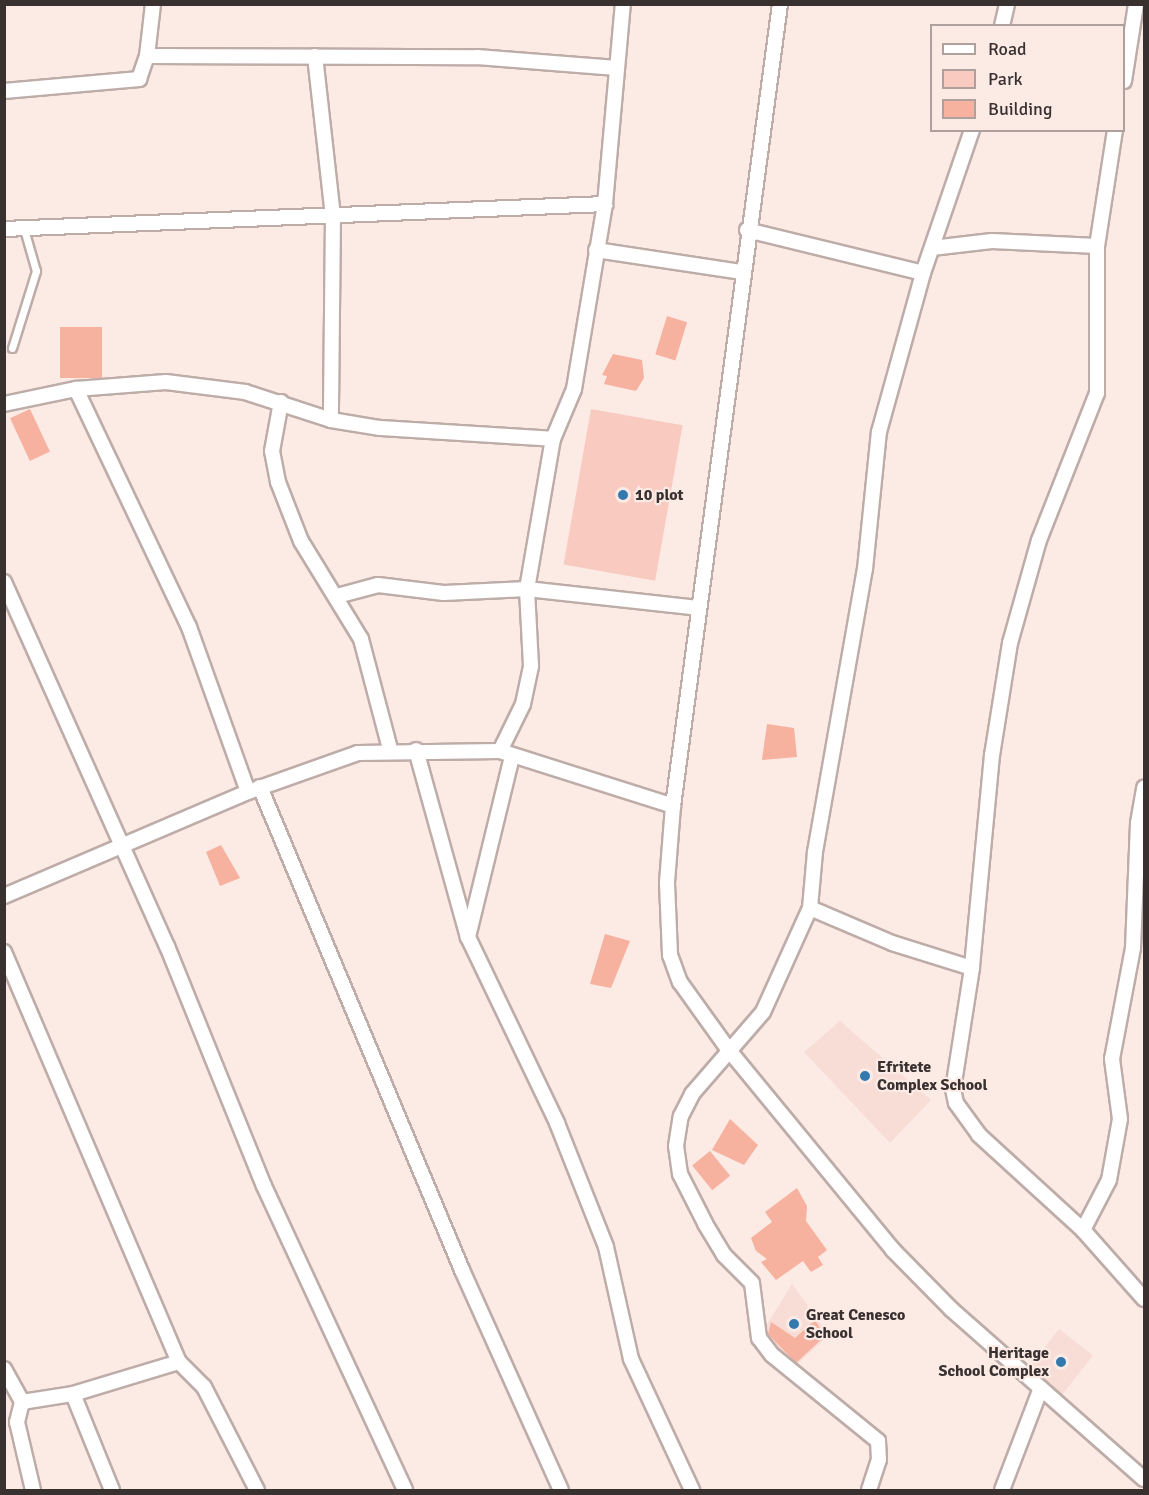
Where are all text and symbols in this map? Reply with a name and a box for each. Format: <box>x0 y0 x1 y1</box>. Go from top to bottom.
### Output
legend <box>930 24 1125 132</box>
text: Road <box>988 38 1027 60</box>
text: Park <box>988 68 1023 90</box>
text: Building <box>988 98 1052 120</box>
place label: 10 plot <box>635 485 684 505</box>
marker: 10 plot <box>616 488 630 502</box>
place label: Efritete Complex School <box>877 1057 987 1095</box>
marker: Efritete Complex School <box>858 1069 872 1083</box>
place label: Great Cenesco School <box>806 1305 905 1343</box>
marker: Great Cenesco School <box>787 1317 801 1331</box>
place label: Heritage School Complex <box>939 1343 1049 1381</box>
marker: Heritage School Complex <box>1054 1355 1068 1369</box>

